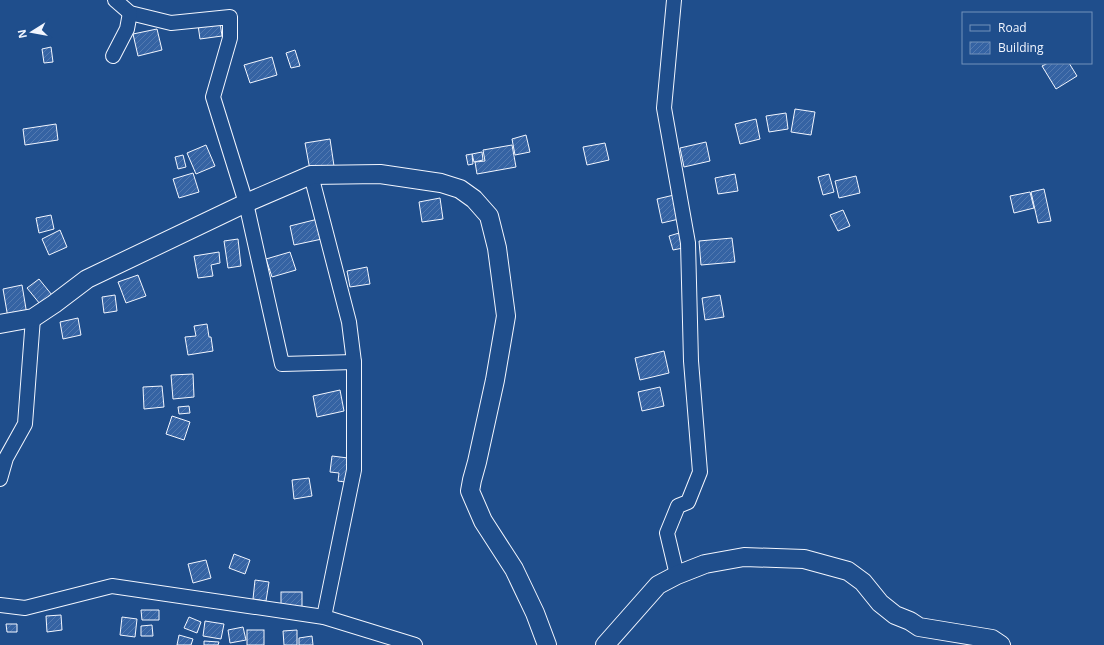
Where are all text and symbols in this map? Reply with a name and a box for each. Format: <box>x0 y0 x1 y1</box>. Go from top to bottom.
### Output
north arrow <box>12 12 52 52</box>
legend <box>962 12 1092 64</box>
text: Road <box>998 19 1027 36</box>
text: N <box>13 28 30 40</box>
text: Building <box>998 39 1044 56</box>

